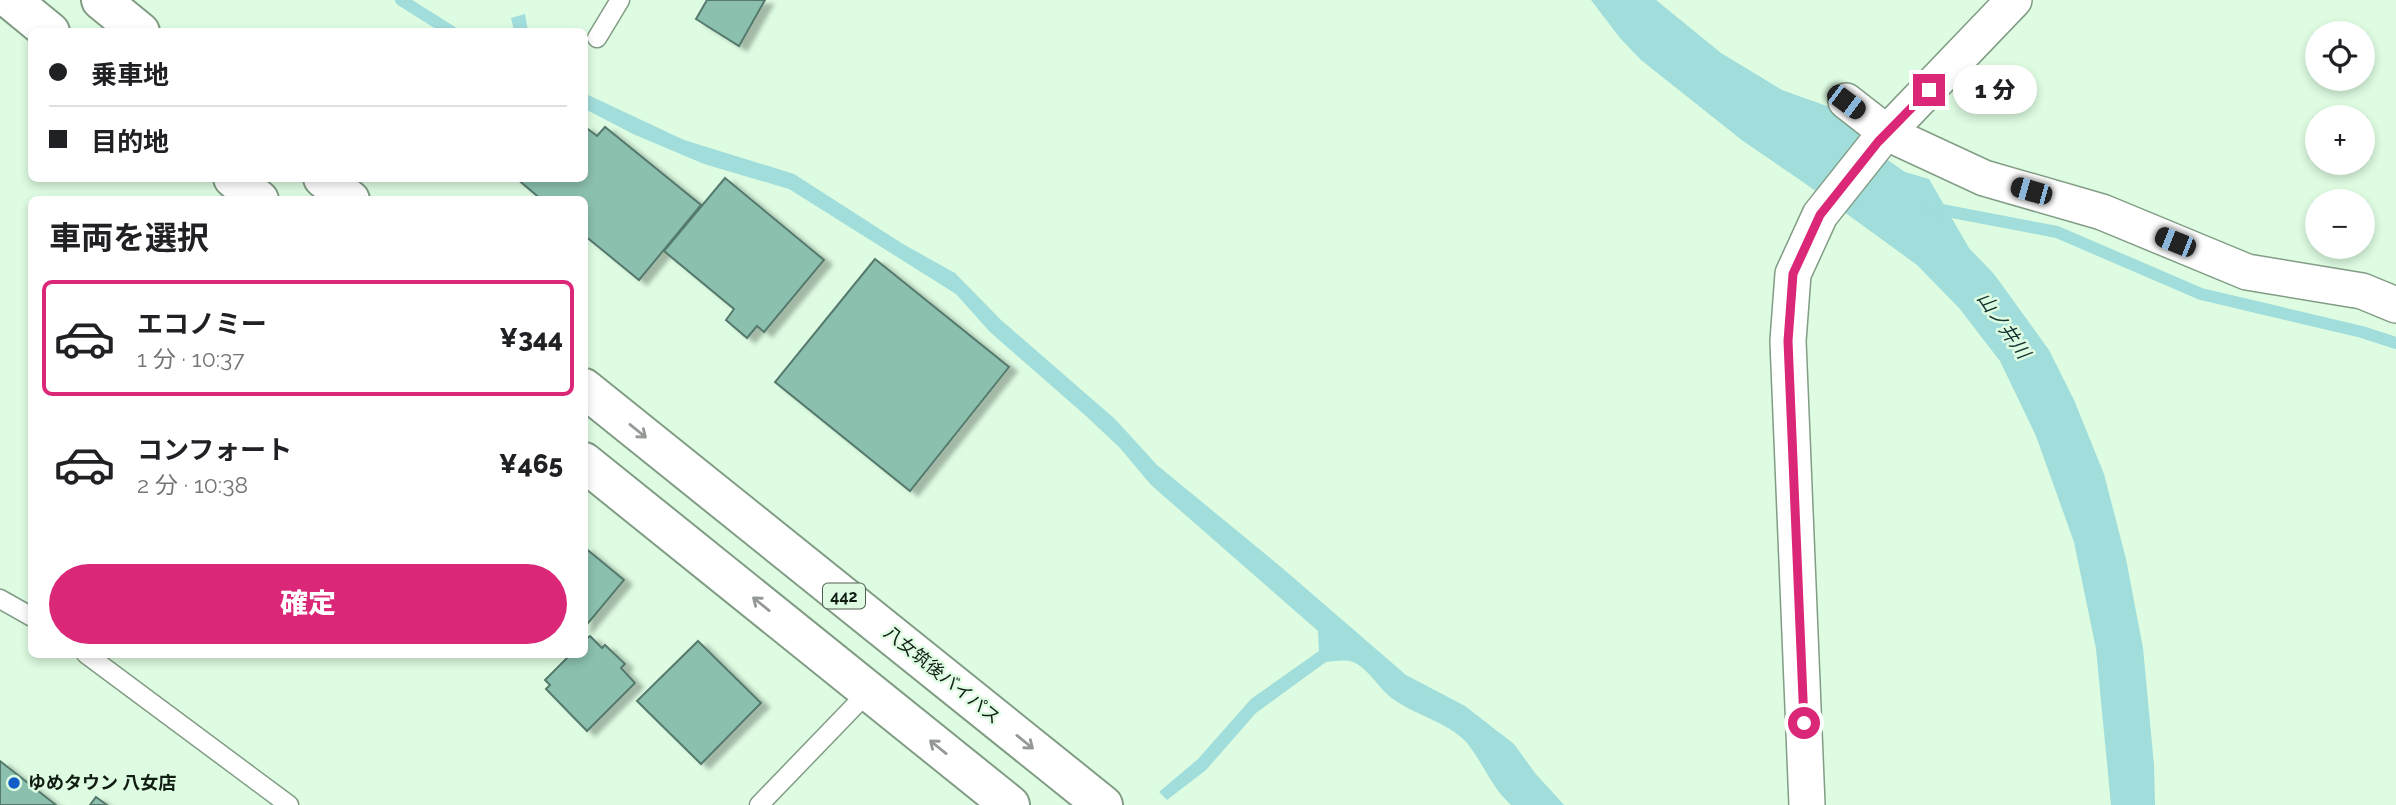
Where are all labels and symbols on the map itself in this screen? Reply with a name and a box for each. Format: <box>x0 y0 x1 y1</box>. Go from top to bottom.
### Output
callout: 1 分 <box>1954 66 2038 114</box>
route end <box>1913 74 1945 106</box>
car <box>1823 81 1870 123</box>
car <box>2008 175 2055 207</box>
car <box>2152 224 2199 260</box>
water label: 山ノ井川 <box>1973 288 2036 364</box>
one-way arrow <box>628 423 646 438</box>
road number: 442 <box>823 583 865 608</box>
one-way arrow <box>752 596 770 612</box>
street label: 八女筑後バイパス <box>880 621 1005 728</box>
route start <box>1788 707 1820 739</box>
one-way arrow <box>1015 734 1034 749</box>
one-way arrow <box>929 739 947 754</box>
place label: ゆめタウン 八女店 <box>28 772 176 793</box>
marker: ゆめタウン 八女店 <box>6 775 22 791</box>

